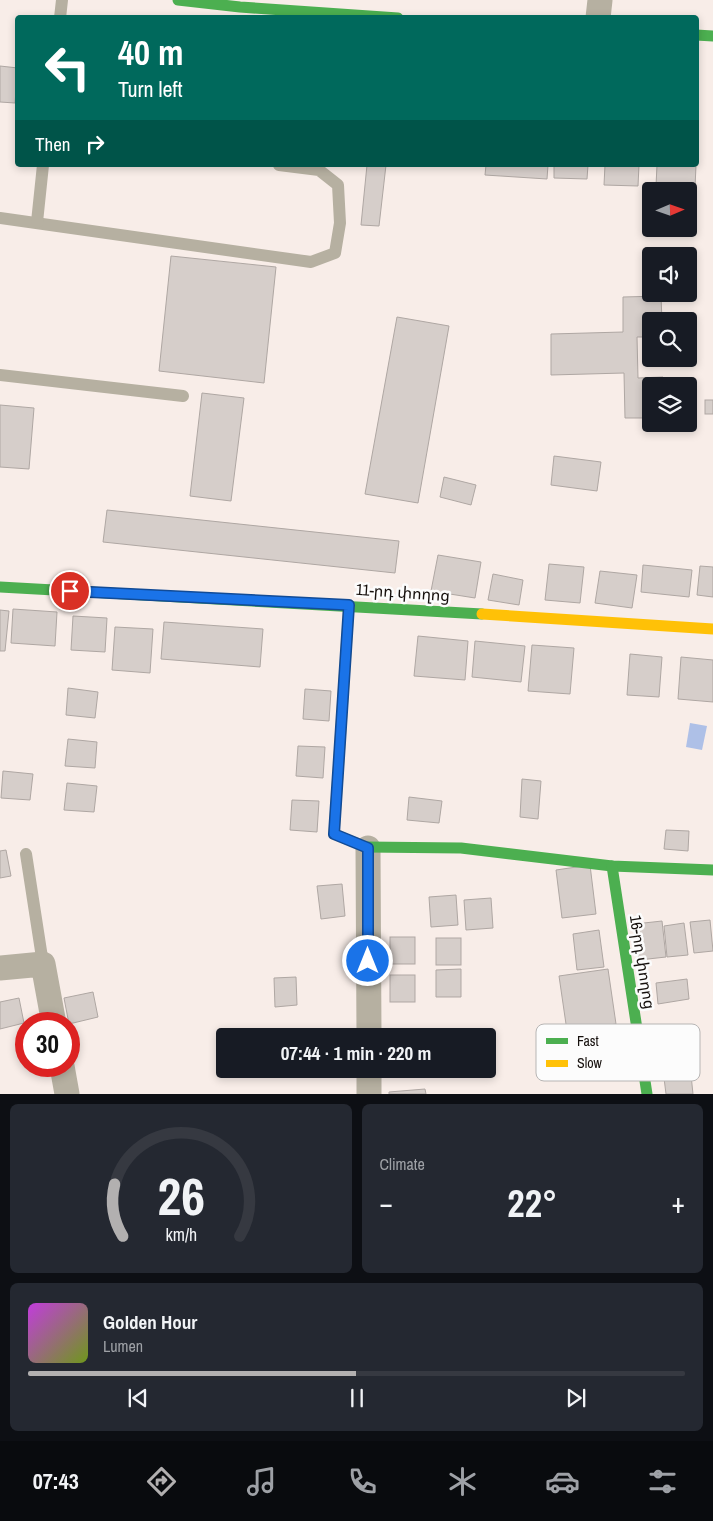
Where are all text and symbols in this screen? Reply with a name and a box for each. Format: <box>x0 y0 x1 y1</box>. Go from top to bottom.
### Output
text: 40 m <box>118 29 183 76</box>
icon: left <box>35 35 100 100</box>
text: Turn left <box>118 74 183 104</box>
icon: right <box>81 130 109 158</box>
text: Then <box>35 131 71 157</box>
north arrow <box>642 182 698 238</box>
map controls <box>642 182 697 432</box>
button: sound <box>642 247 697 302</box>
button: search <box>642 312 697 367</box>
button: layers <box>642 377 697 432</box>
pin <box>49 570 91 612</box>
icon: arrive <box>56 577 84 605</box>
street label: 11-րդ փողոց <box>355 578 451 606</box>
street label: 16-րդ փողոց <box>625 913 661 1011</box>
position arrow <box>341 934 393 986</box>
speed limit sign: 30 <box>15 1012 80 1077</box>
legend <box>536 1024 700 1081</box>
text: Fast <box>577 1032 599 1050</box>
text: 07:44 · 1 min · 220 m <box>281 1040 431 1066</box>
text: Slow <box>577 1054 603 1072</box>
text: Climate <box>380 1153 425 1175</box>
text: 26 <box>157 1161 204 1231</box>
text: 22° <box>507 1178 557 1229</box>
text: − <box>380 1184 393 1222</box>
text: + <box>672 1184 685 1222</box>
text: km/h <box>165 1223 197 1247</box>
text: Golden Hour <box>103 1309 197 1335</box>
text: Lumen <box>103 1335 143 1357</box>
icon: previous <box>124 1384 152 1412</box>
icon: pause <box>343 1384 371 1412</box>
icon: next <box>562 1384 590 1412</box>
icon: directions <box>144 1464 179 1499</box>
icon: music <box>244 1464 279 1499</box>
icon: phone <box>345 1464 380 1499</box>
icon: climate <box>445 1464 480 1499</box>
icon: car <box>545 1464 580 1499</box>
icon: filters <box>645 1464 680 1499</box>
text: 07:43 <box>33 1466 79 1496</box>

